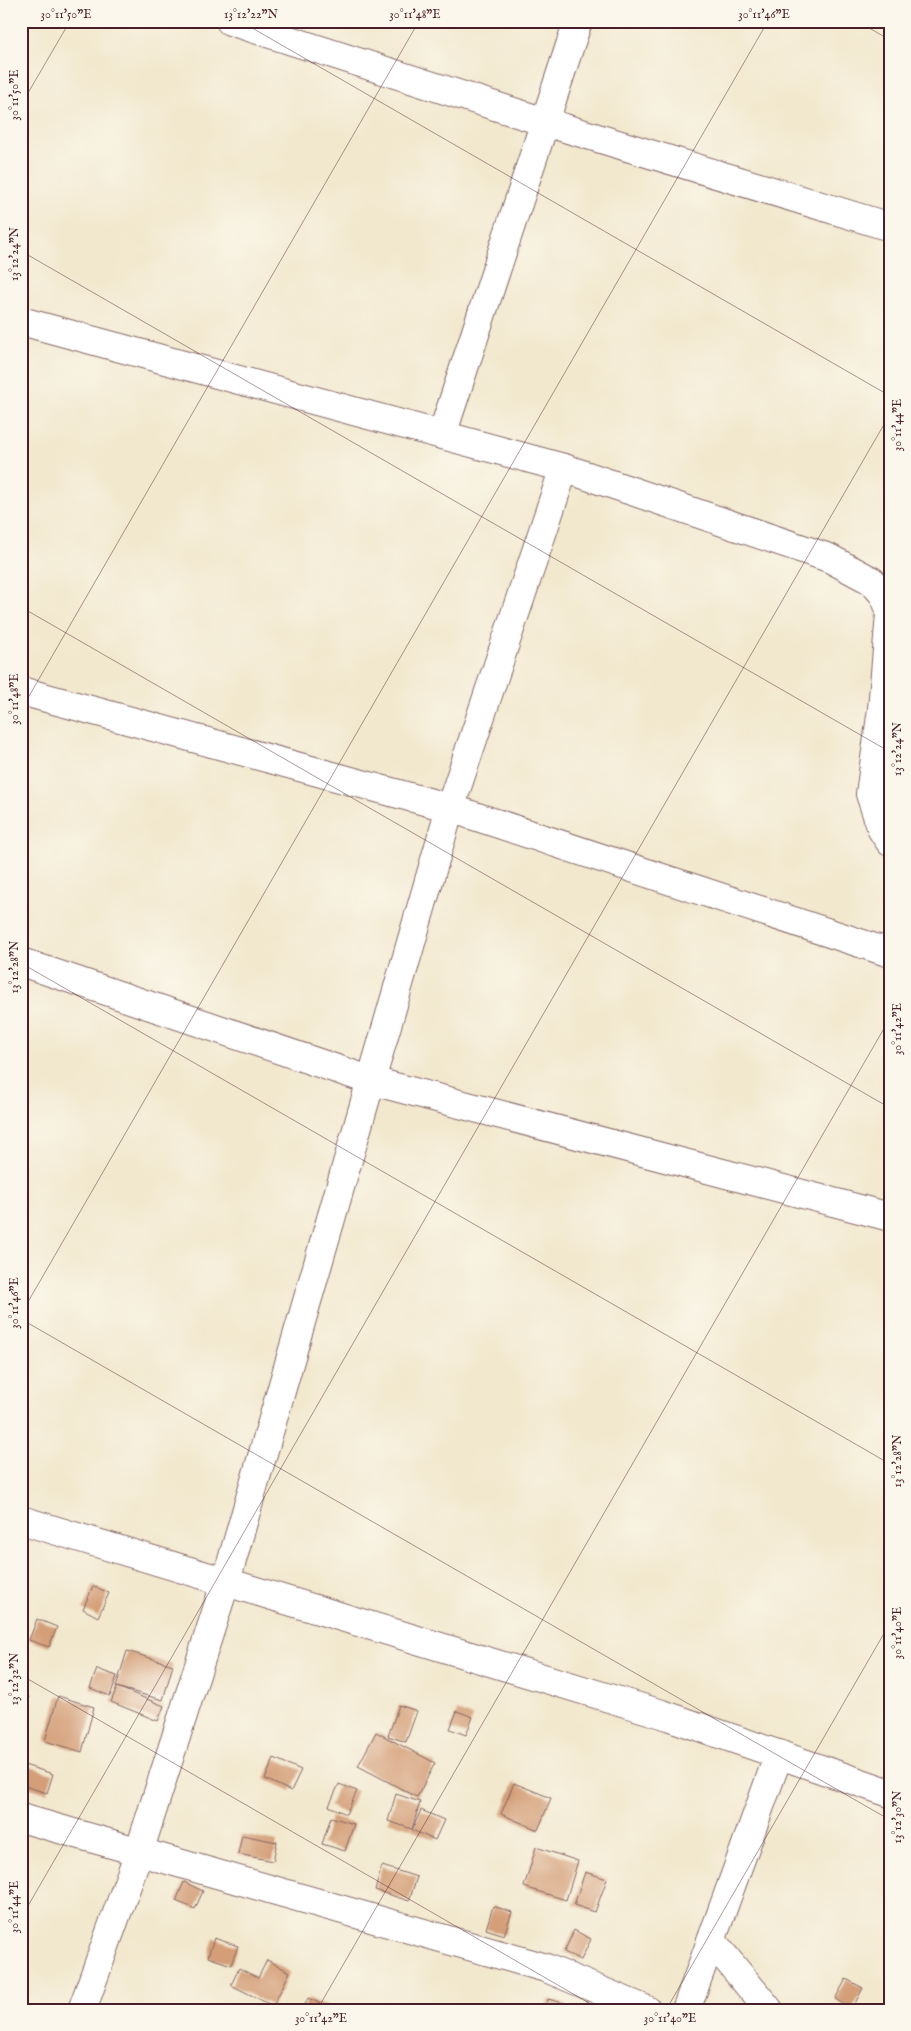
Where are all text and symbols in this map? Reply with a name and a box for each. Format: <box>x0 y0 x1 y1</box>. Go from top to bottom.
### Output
text: 30°11'50"E <box>41 7 91 22</box>
text: 13°12'22"N <box>224 7 278 22</box>
text: 30°11'48"E <box>389 7 441 22</box>
text: 30°11'46"E <box>738 7 790 22</box>
text: 30°11'50"E <box>7 70 22 120</box>
text: 13°12'24"N <box>7 226 22 281</box>
text: 30°11'44"E <box>890 399 905 451</box>
text: 30°11'48"E <box>7 673 22 725</box>
text: 13°12'24"N <box>890 721 905 776</box>
text: 13°12'28"N <box>7 940 22 993</box>
text: 30°11'42"E <box>890 1003 905 1055</box>
text: 30°11'46"E <box>7 1277 22 1329</box>
text: 13°12'28"N <box>890 1434 905 1487</box>
text: 30°11'40"E <box>890 1607 905 1659</box>
text: 13°12'32"N <box>7 1652 22 1705</box>
text: 13°12'30"N <box>890 1790 905 1843</box>
text: 30°11'44"E <box>7 1881 22 1933</box>
text: 30°11'42"E <box>295 2011 347 2026</box>
text: 30°11'40"E <box>644 2011 696 2026</box>

